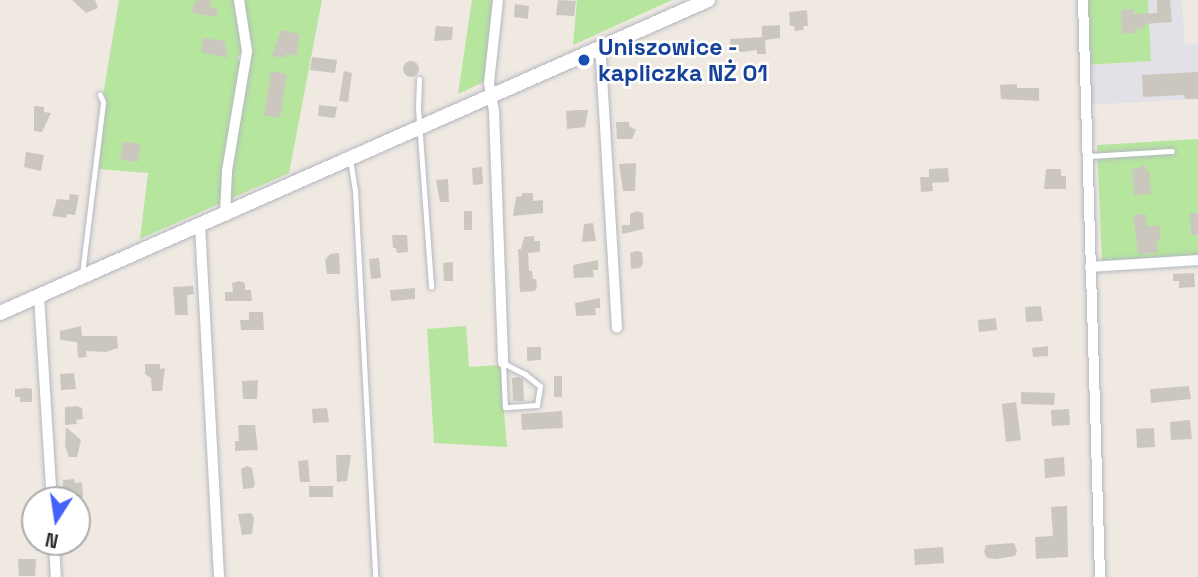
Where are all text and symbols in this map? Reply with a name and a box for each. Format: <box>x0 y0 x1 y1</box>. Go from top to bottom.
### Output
place label: Uniszowice - kapliczka NŻ 01 <box>598 33 768 87</box>
marker: Uniszowice - kapliczka NŻ 01 <box>576 52 592 68</box>
north arrow <box>21 486 91 556</box>
text: N <box>43 527 61 554</box>

